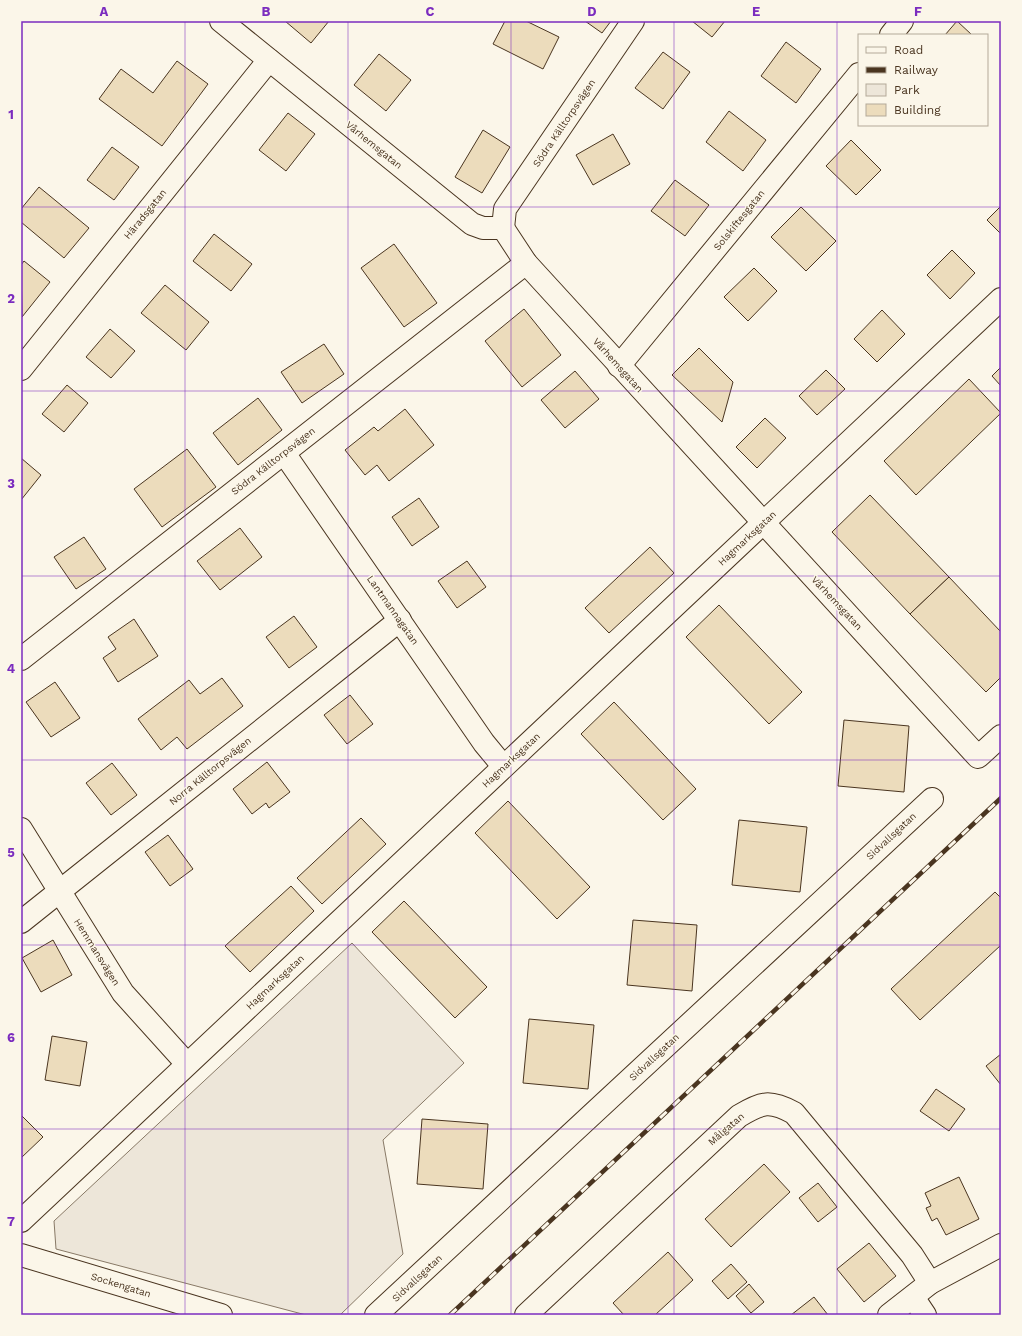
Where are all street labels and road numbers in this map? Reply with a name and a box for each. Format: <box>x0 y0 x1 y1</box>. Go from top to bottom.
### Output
street label: Södra Källtorpsvägen <box>531 77 597 169</box>
street label: Vårhemsgatan <box>344 119 404 171</box>
street label: Häradsgatan <box>122 187 168 241</box>
street label: Solskiftesgatan <box>711 188 767 252</box>
street label: Vårhemsgatan <box>591 336 645 394</box>
street label: Södra Källtorpsvägen <box>229 425 317 497</box>
street label: Hagmarksgatan <box>716 508 778 568</box>
street label: Lantmannagatan <box>365 573 421 647</box>
street label: Vårhemsgatan <box>809 574 865 632</box>
street label: Hagmarksgatan <box>480 730 542 790</box>
street label: Norra Källtorpsvägen <box>167 735 253 807</box>
street label: Sidvallsgatan <box>864 810 918 862</box>
street label: Hemmansvägen <box>72 916 122 988</box>
street label: Hagmarksgatan <box>244 952 306 1012</box>
street label: Sidvallsgatan <box>627 1031 681 1083</box>
street label: Målgatan <box>706 1110 746 1148</box>
street label: Sidvallsgatan <box>390 1252 444 1304</box>
street label: Sockengatan <box>90 1271 152 1299</box>

